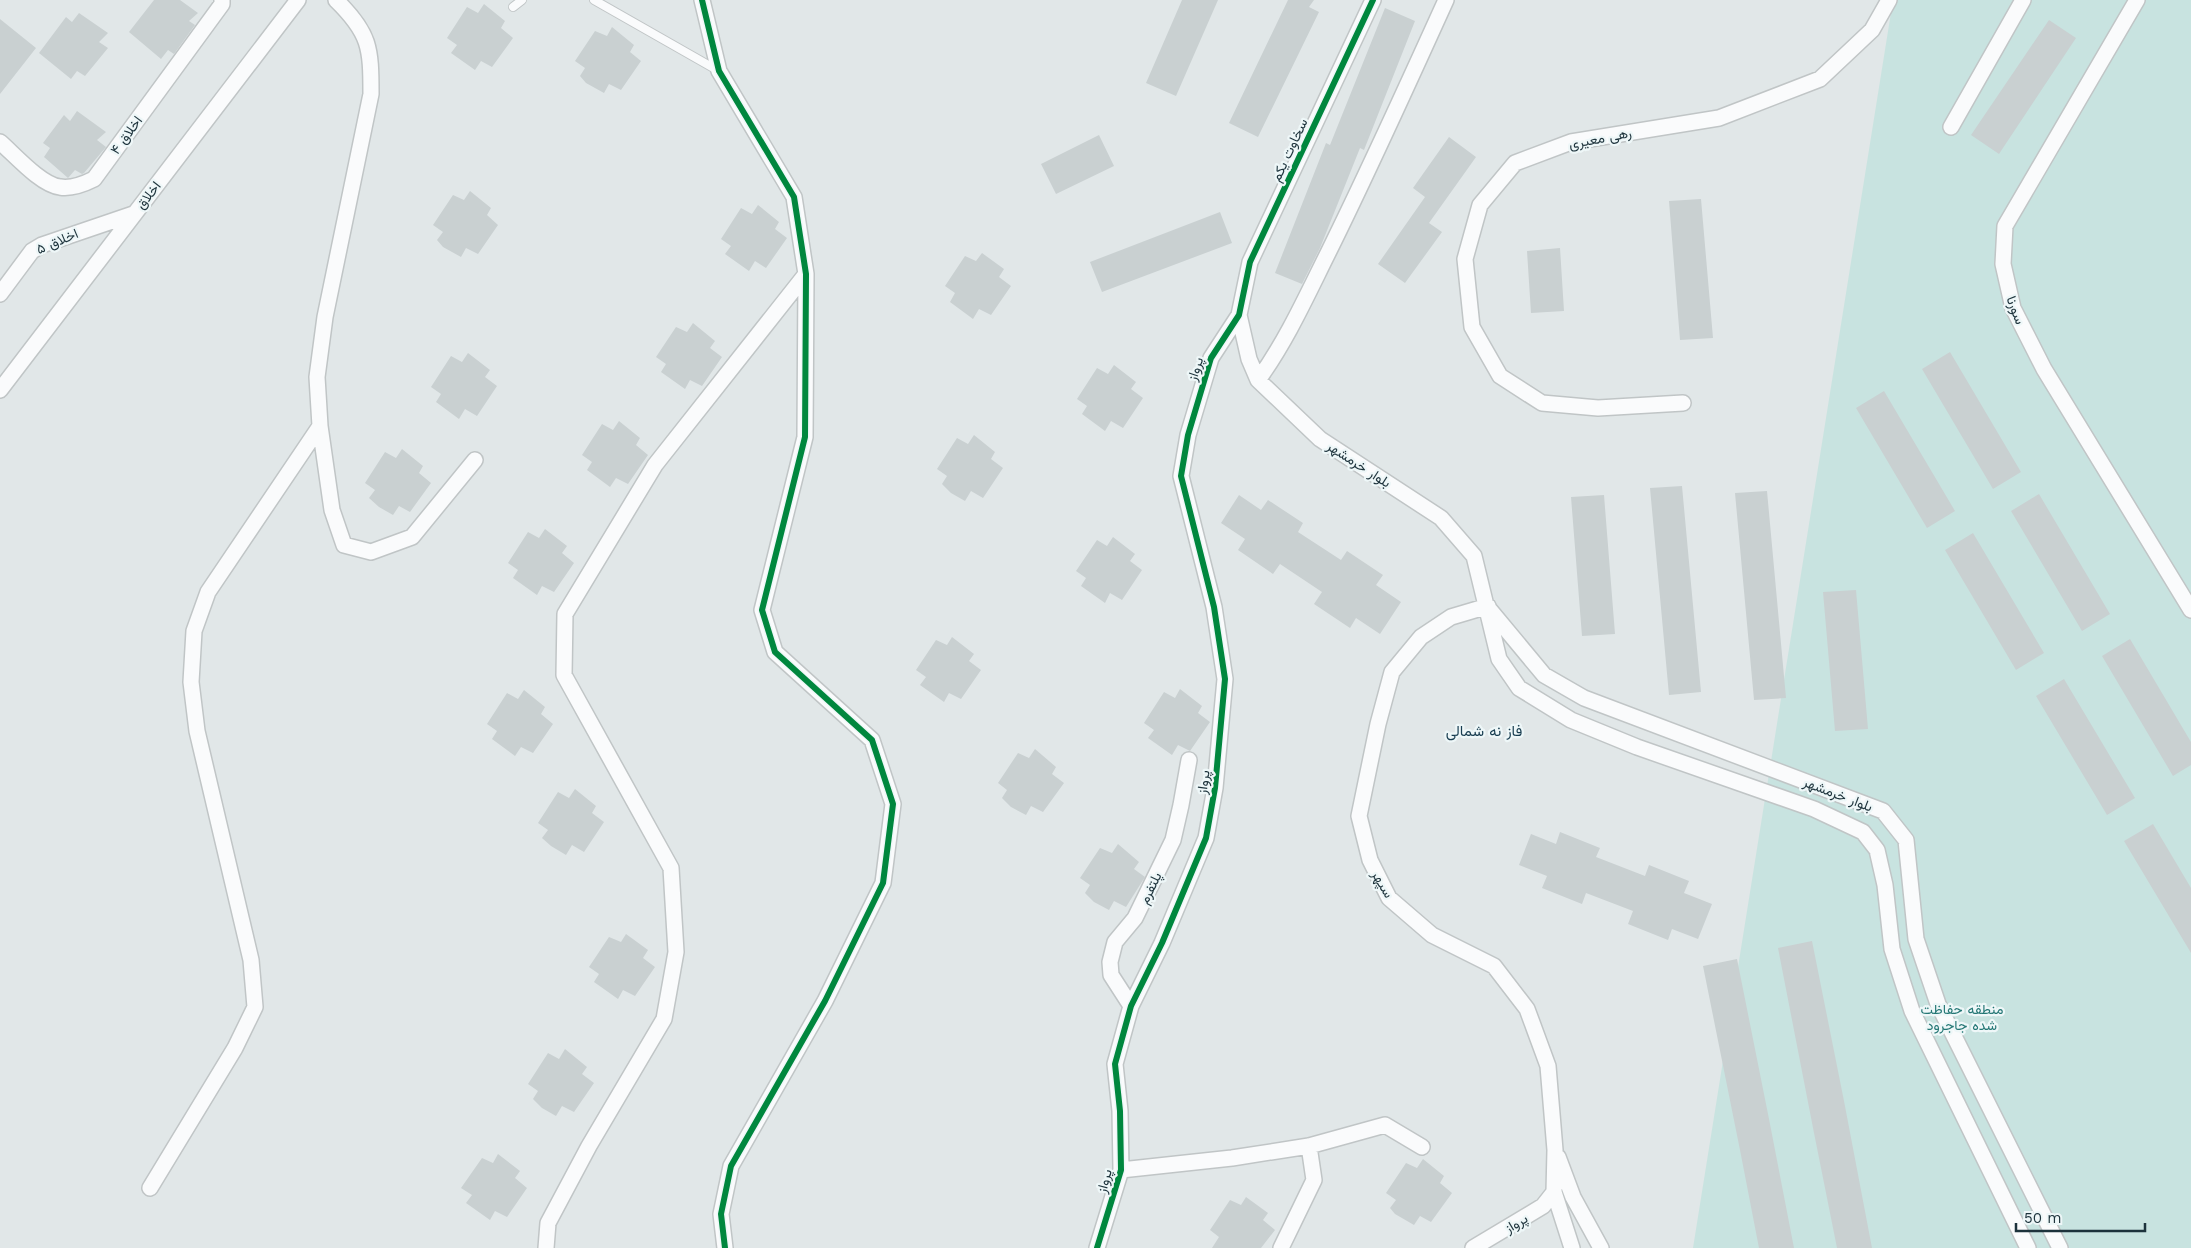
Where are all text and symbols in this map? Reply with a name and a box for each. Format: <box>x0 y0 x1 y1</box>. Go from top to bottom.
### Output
street label: اخلاق ۴ <box>107 113 146 158</box>
street label: سخاوت یکم <box>1267 116 1311 185</box>
street label: رهی معیری <box>1567 124 1633 153</box>
street label: اخلاق <box>132 178 165 213</box>
street label: اخلاق ۵ <box>34 225 81 258</box>
street label: سورنا <box>2002 294 2029 327</box>
street label: پرواز <box>1183 355 1208 385</box>
street label: بلوار خرمشهر <box>1323 437 1394 491</box>
district label: فاز نه شمالی <box>1446 722 1522 741</box>
street label: پرواز <box>1193 769 1215 796</box>
street label: بلوار خرمشهر <box>1800 773 1875 815</box>
street label: سپهر <box>1367 866 1397 902</box>
street label: پلتفرم <box>1135 869 1166 907</box>
park label: منطقه حفاظت شده جاجرود <box>1921 1001 2003 1034</box>
street label: پرواز <box>1093 1167 1117 1196</box>
scale bar <box>2016 1200 2145 1232</box>
text: 50 m <box>2024 1209 2061 1227</box>
street label: پرواز <box>1501 1210 1532 1238</box>

